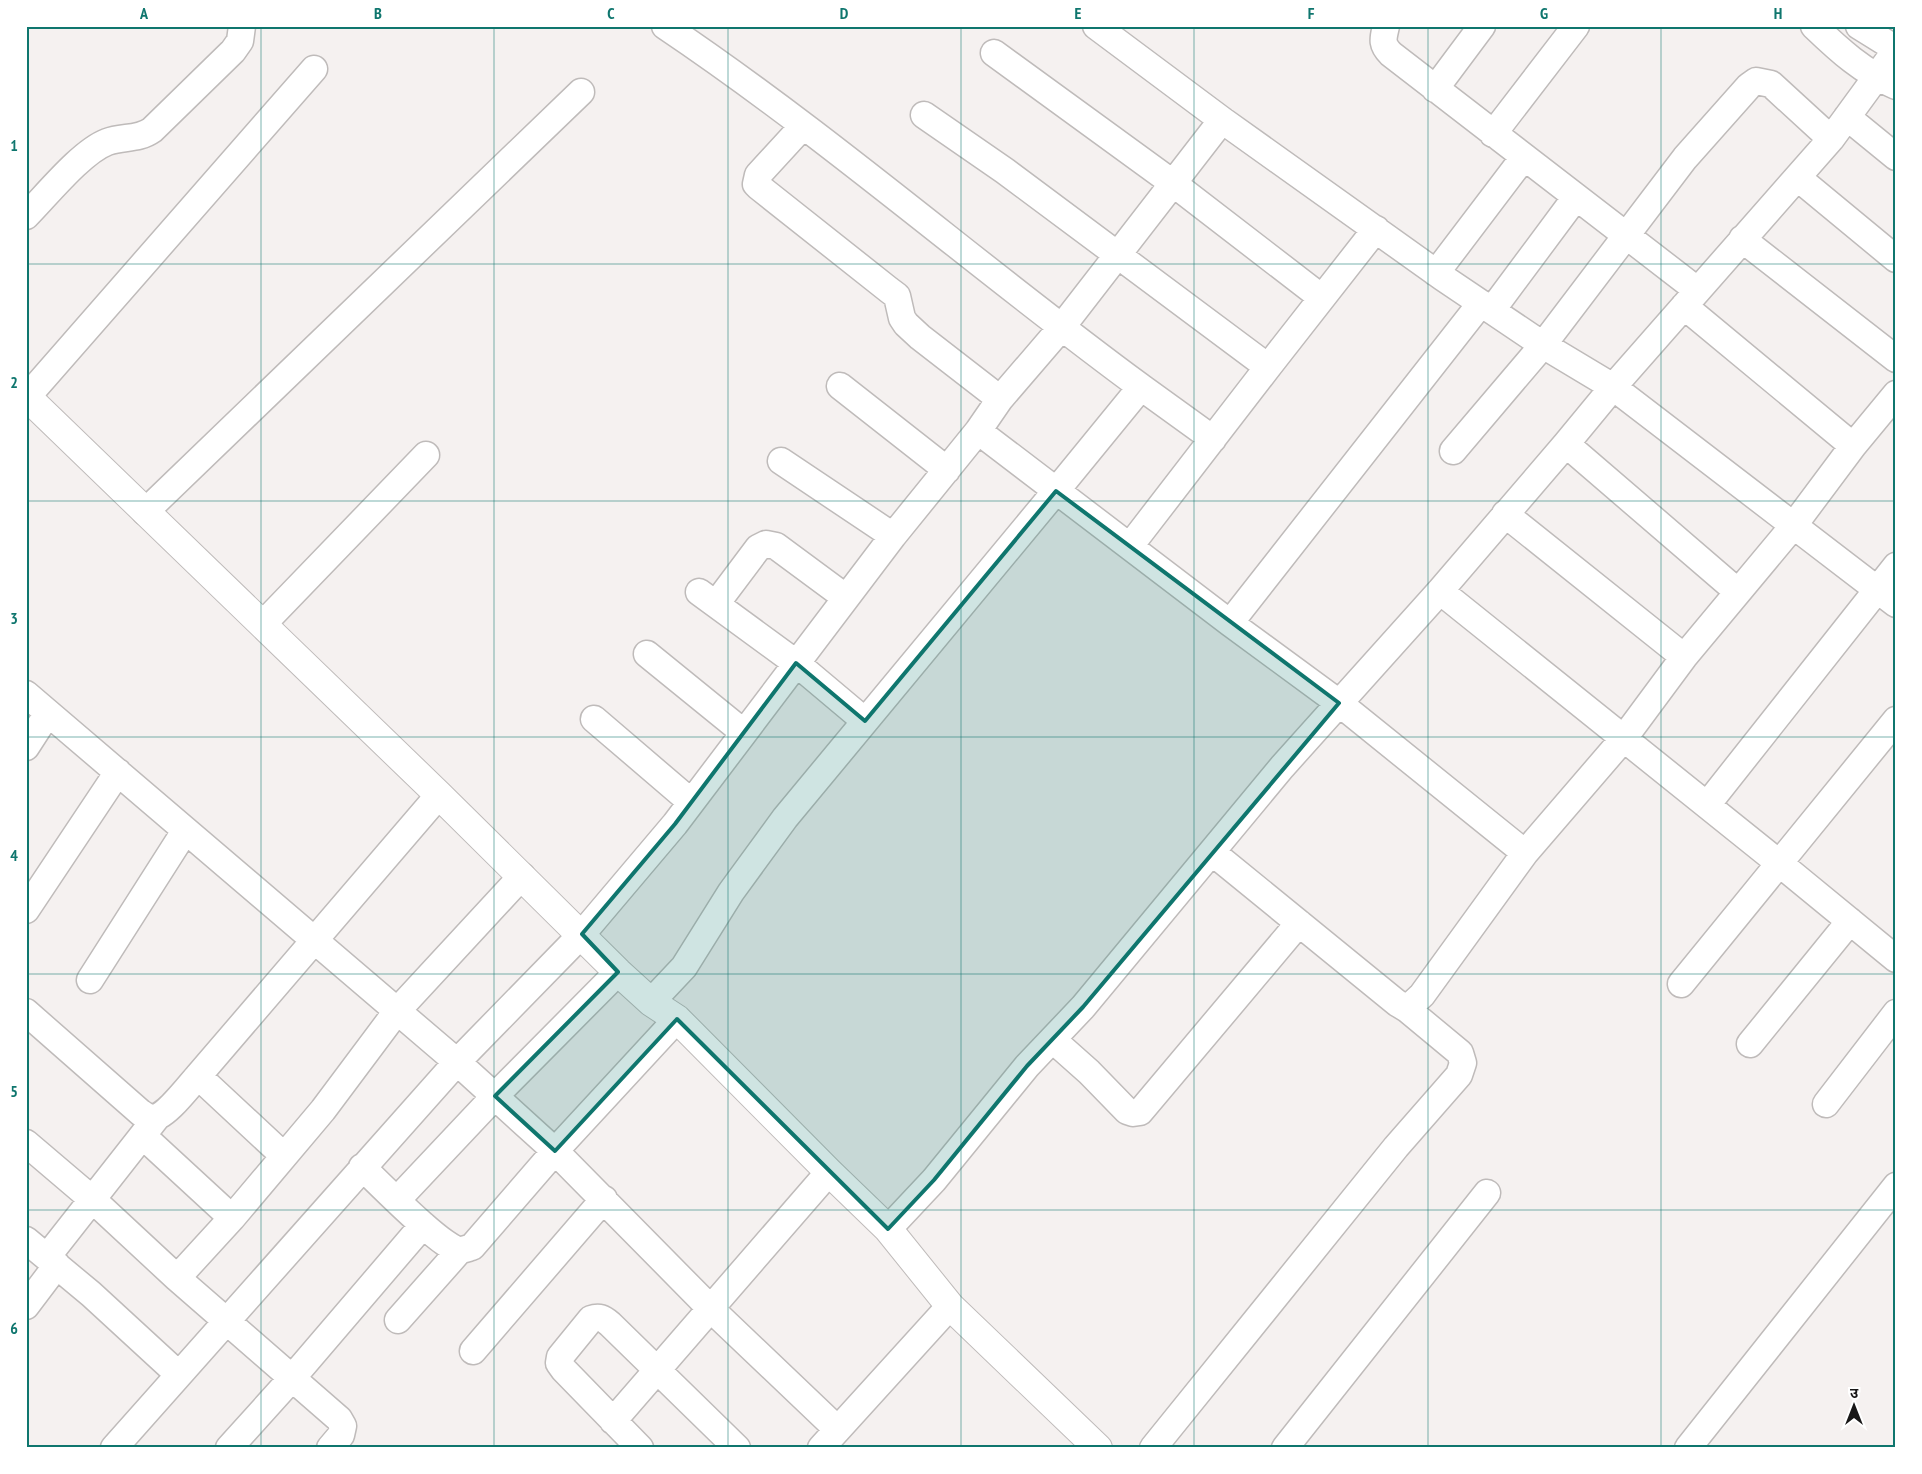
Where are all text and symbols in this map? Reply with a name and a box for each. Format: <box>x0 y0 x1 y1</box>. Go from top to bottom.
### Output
text: A <box>139 3 149 23</box>
text: B <box>374 3 382 23</box>
text: C <box>607 3 615 23</box>
text: D <box>840 3 849 23</box>
text: E <box>1075 3 1082 23</box>
text: F <box>1308 3 1315 23</box>
text: G <box>1540 3 1548 23</box>
text: H <box>1774 3 1782 23</box>
text: 1 <box>10 135 18 155</box>
text: 2 <box>10 372 18 392</box>
text: 3 <box>10 608 18 628</box>
text: 4 <box>10 845 18 865</box>
text: 5 <box>10 1081 18 1101</box>
text: 6 <box>10 1318 18 1338</box>
north arrow <box>1830 1382 1880 1432</box>
text: उ <box>1850 1384 1859 1402</box>

